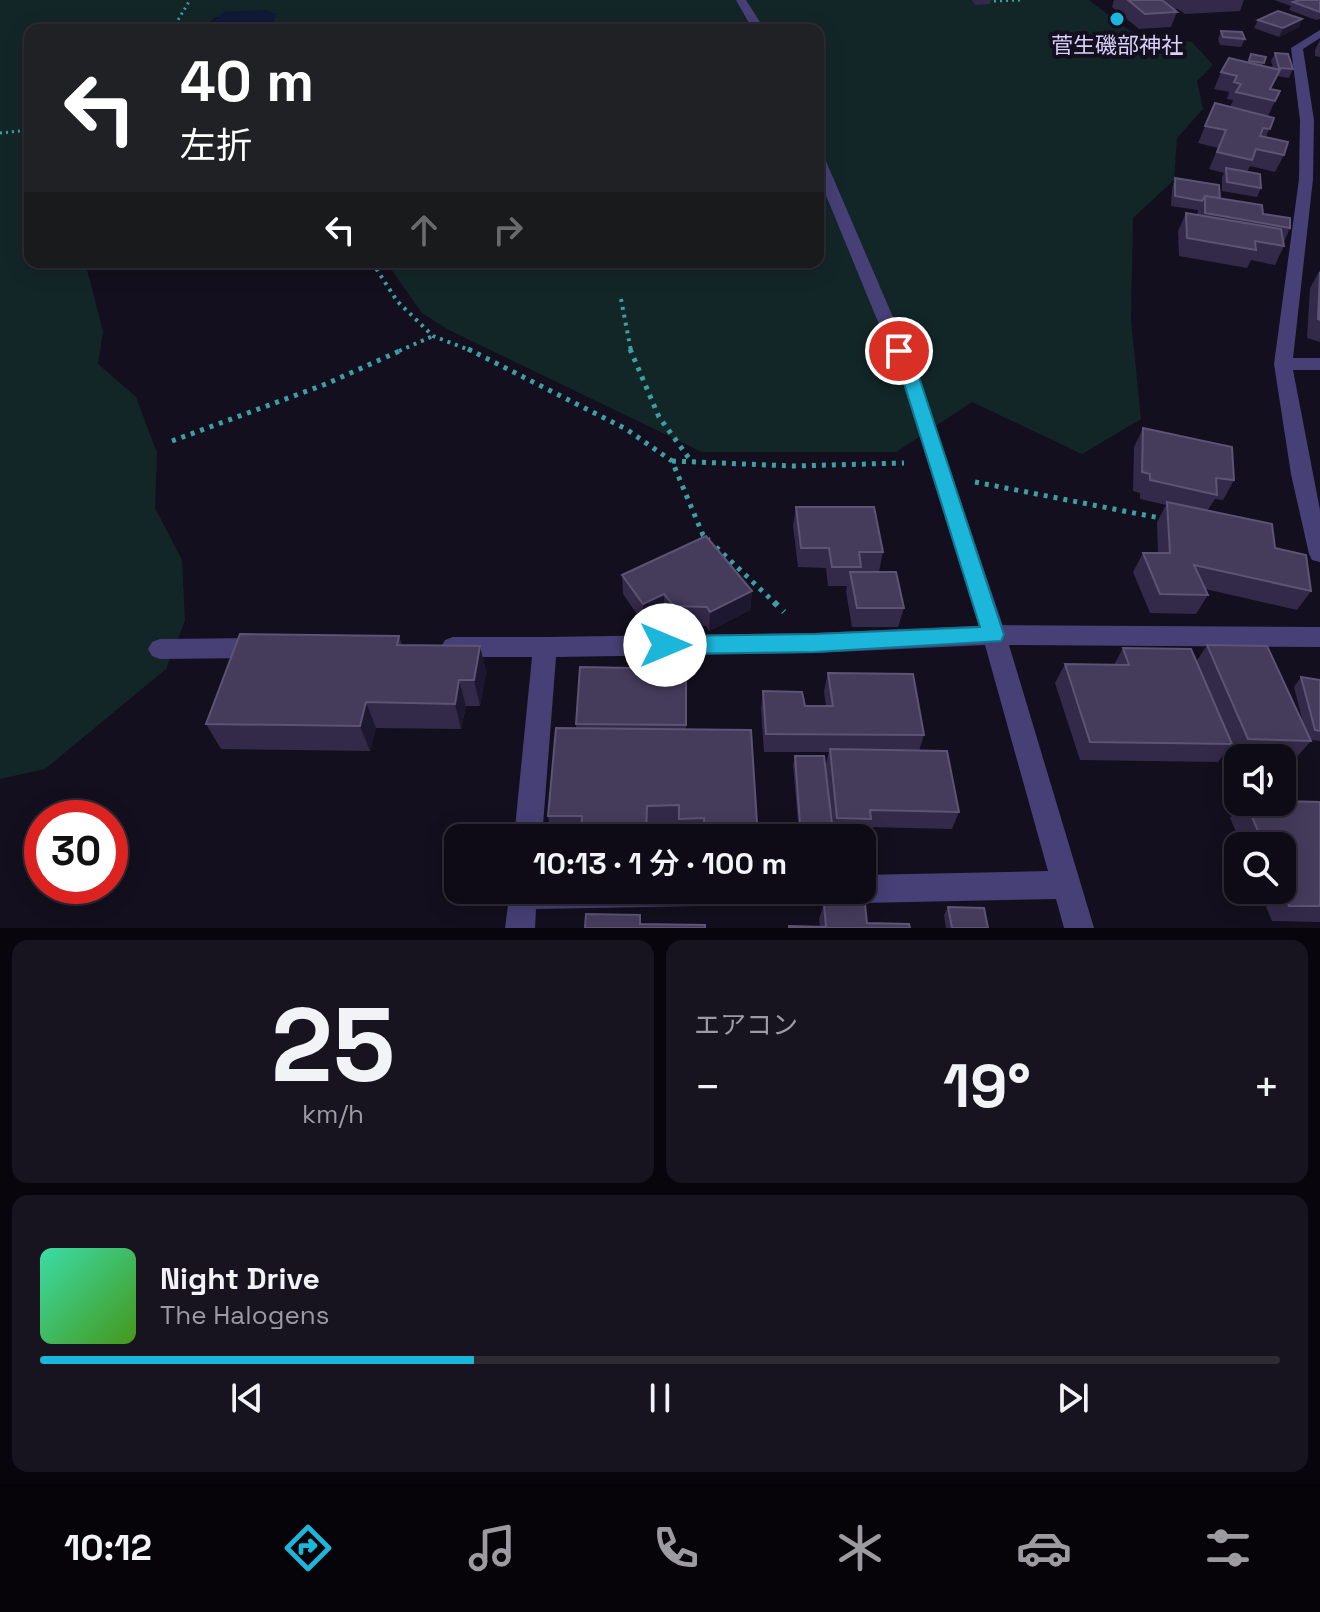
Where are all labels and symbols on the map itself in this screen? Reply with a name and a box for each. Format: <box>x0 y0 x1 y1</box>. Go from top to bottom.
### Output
marker: 菅生磯部神社 <box>1108 10 1126 28</box>
place label: 菅生磯部神社 <box>1051 31 1183 59</box>
pin <box>865 317 933 385</box>
position arrow <box>623 603 707 687</box>
speed limit sign: 30 <box>24 800 128 904</box>

